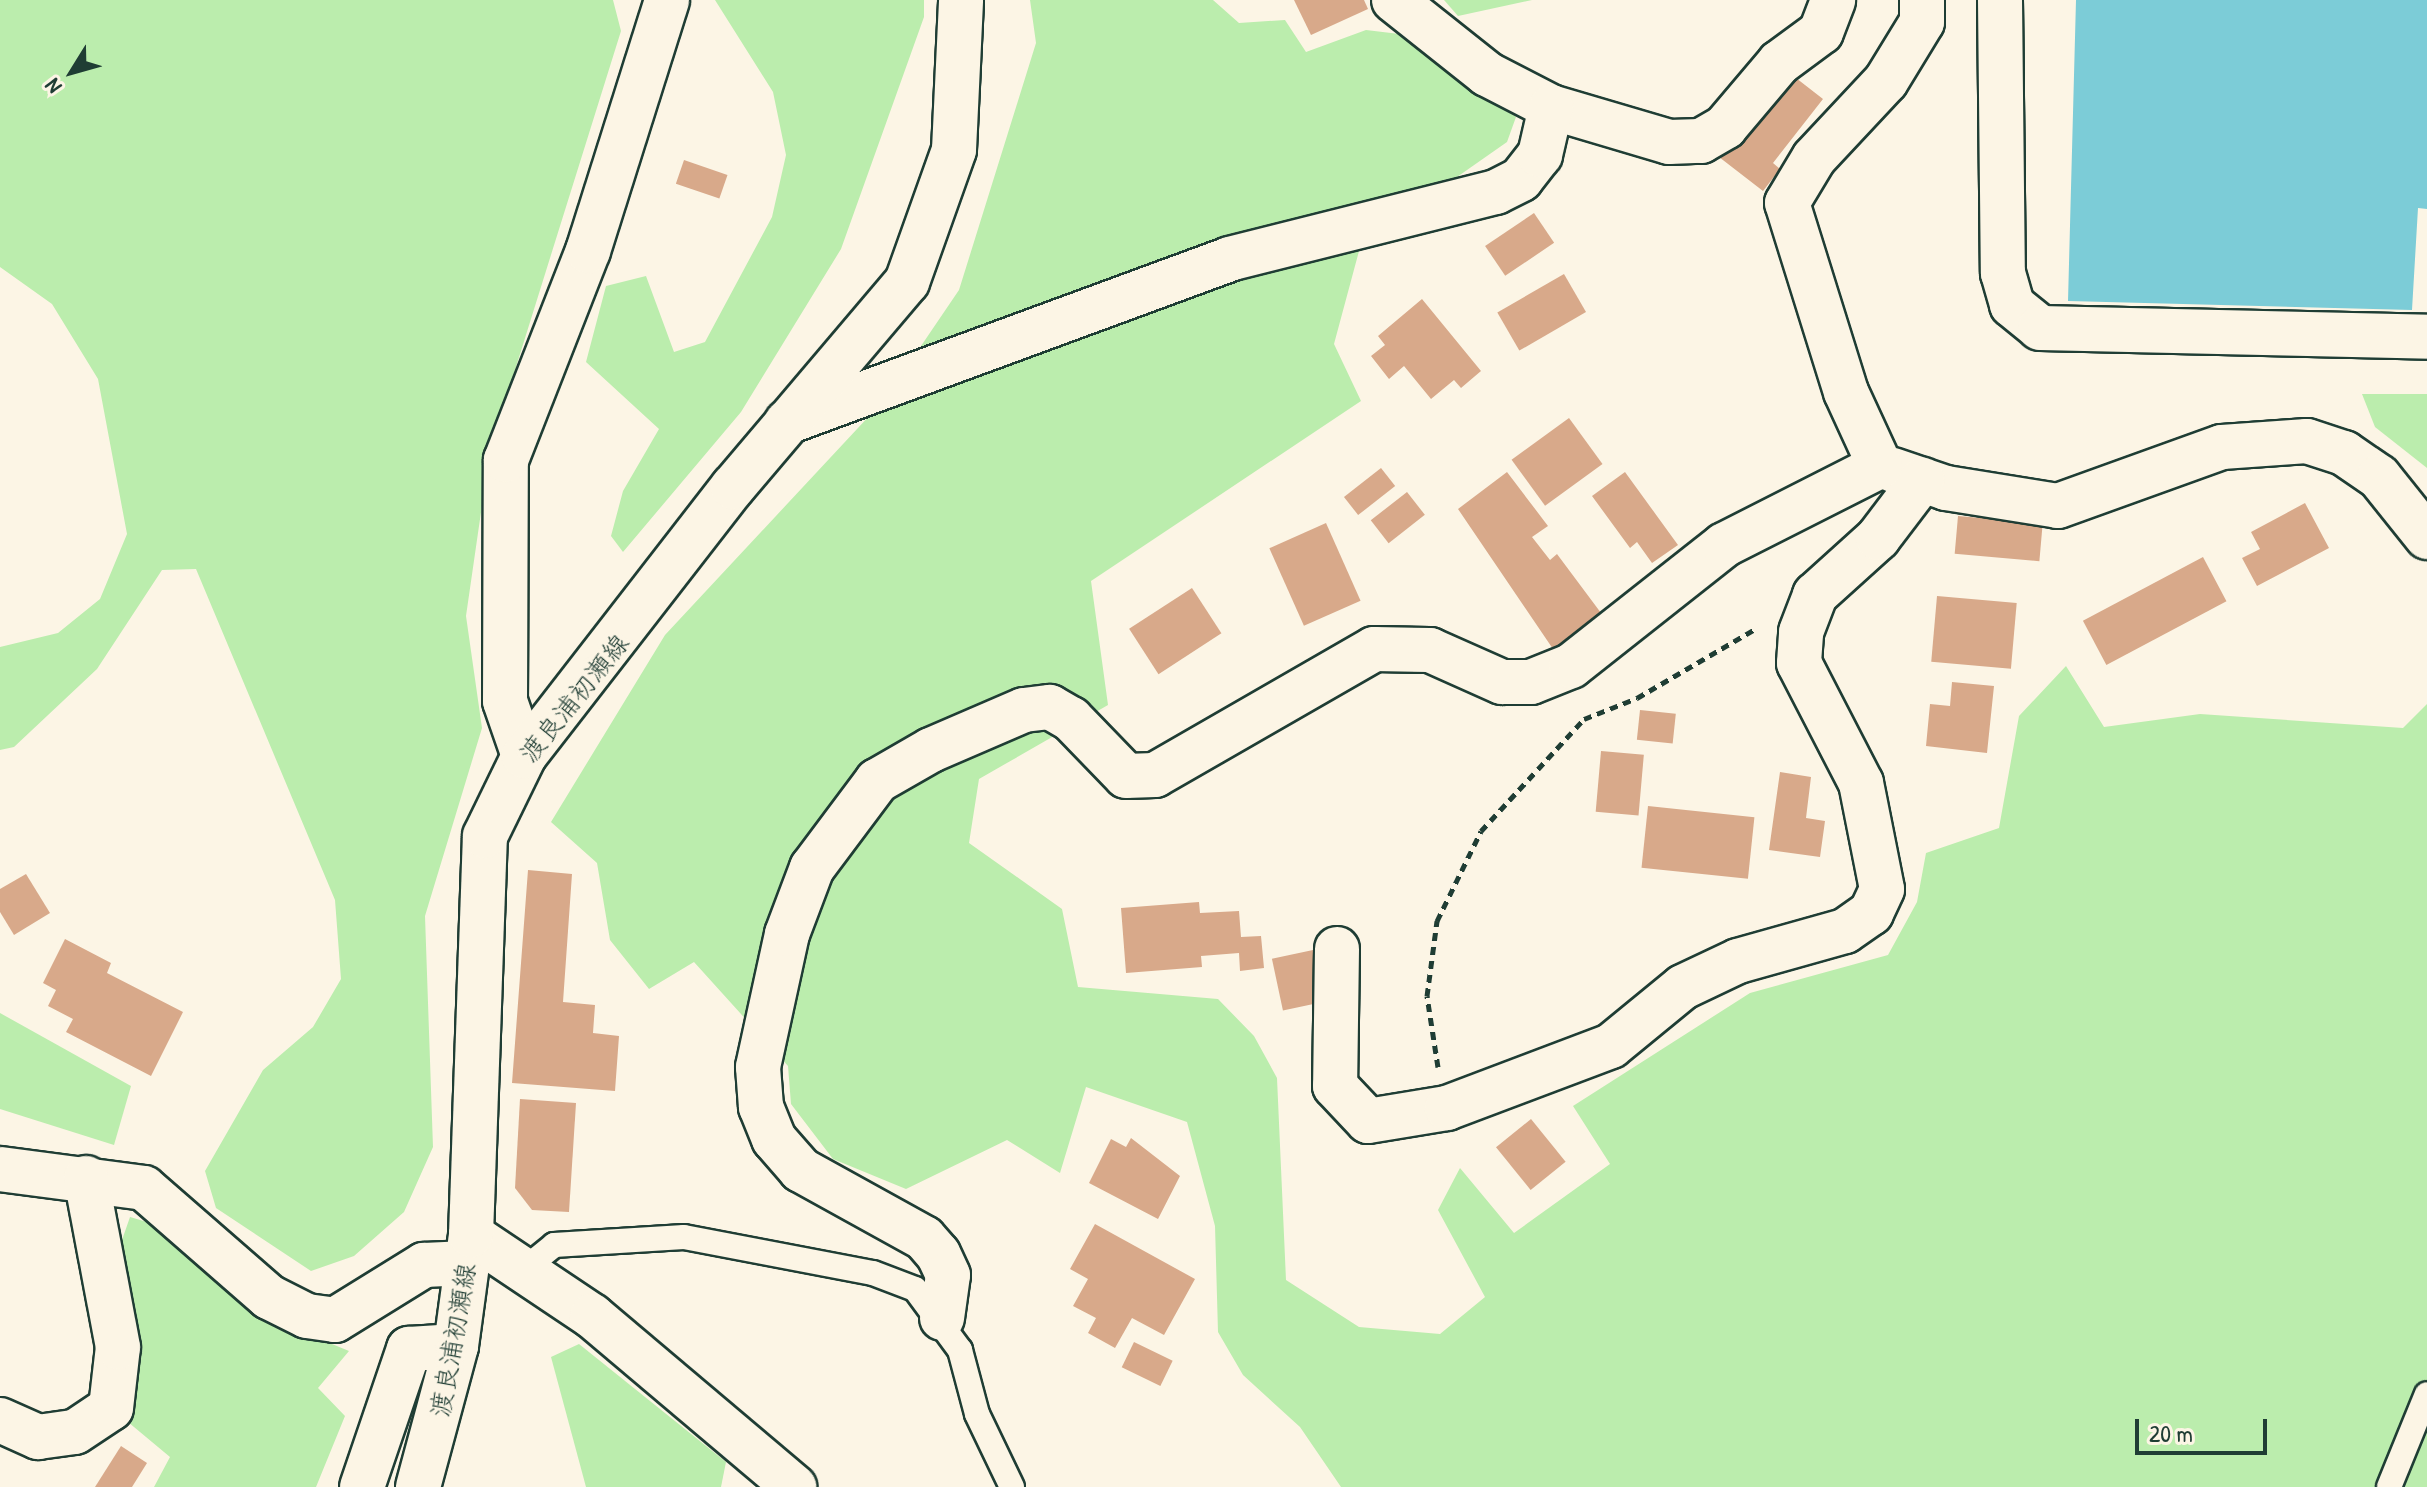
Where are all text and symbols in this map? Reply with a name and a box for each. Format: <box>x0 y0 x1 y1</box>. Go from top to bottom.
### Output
north arrow <box>32 32 112 112</box>
text: N <box>37 73 68 100</box>
street label: 渡良浦初瀬線 <box>513 628 635 768</box>
street label: 渡良浦初瀬線 <box>424 1260 482 1420</box>
scale bar <box>2139 1403 2271 1453</box>
text: 20 m <box>2149 1417 2193 1449</box>

